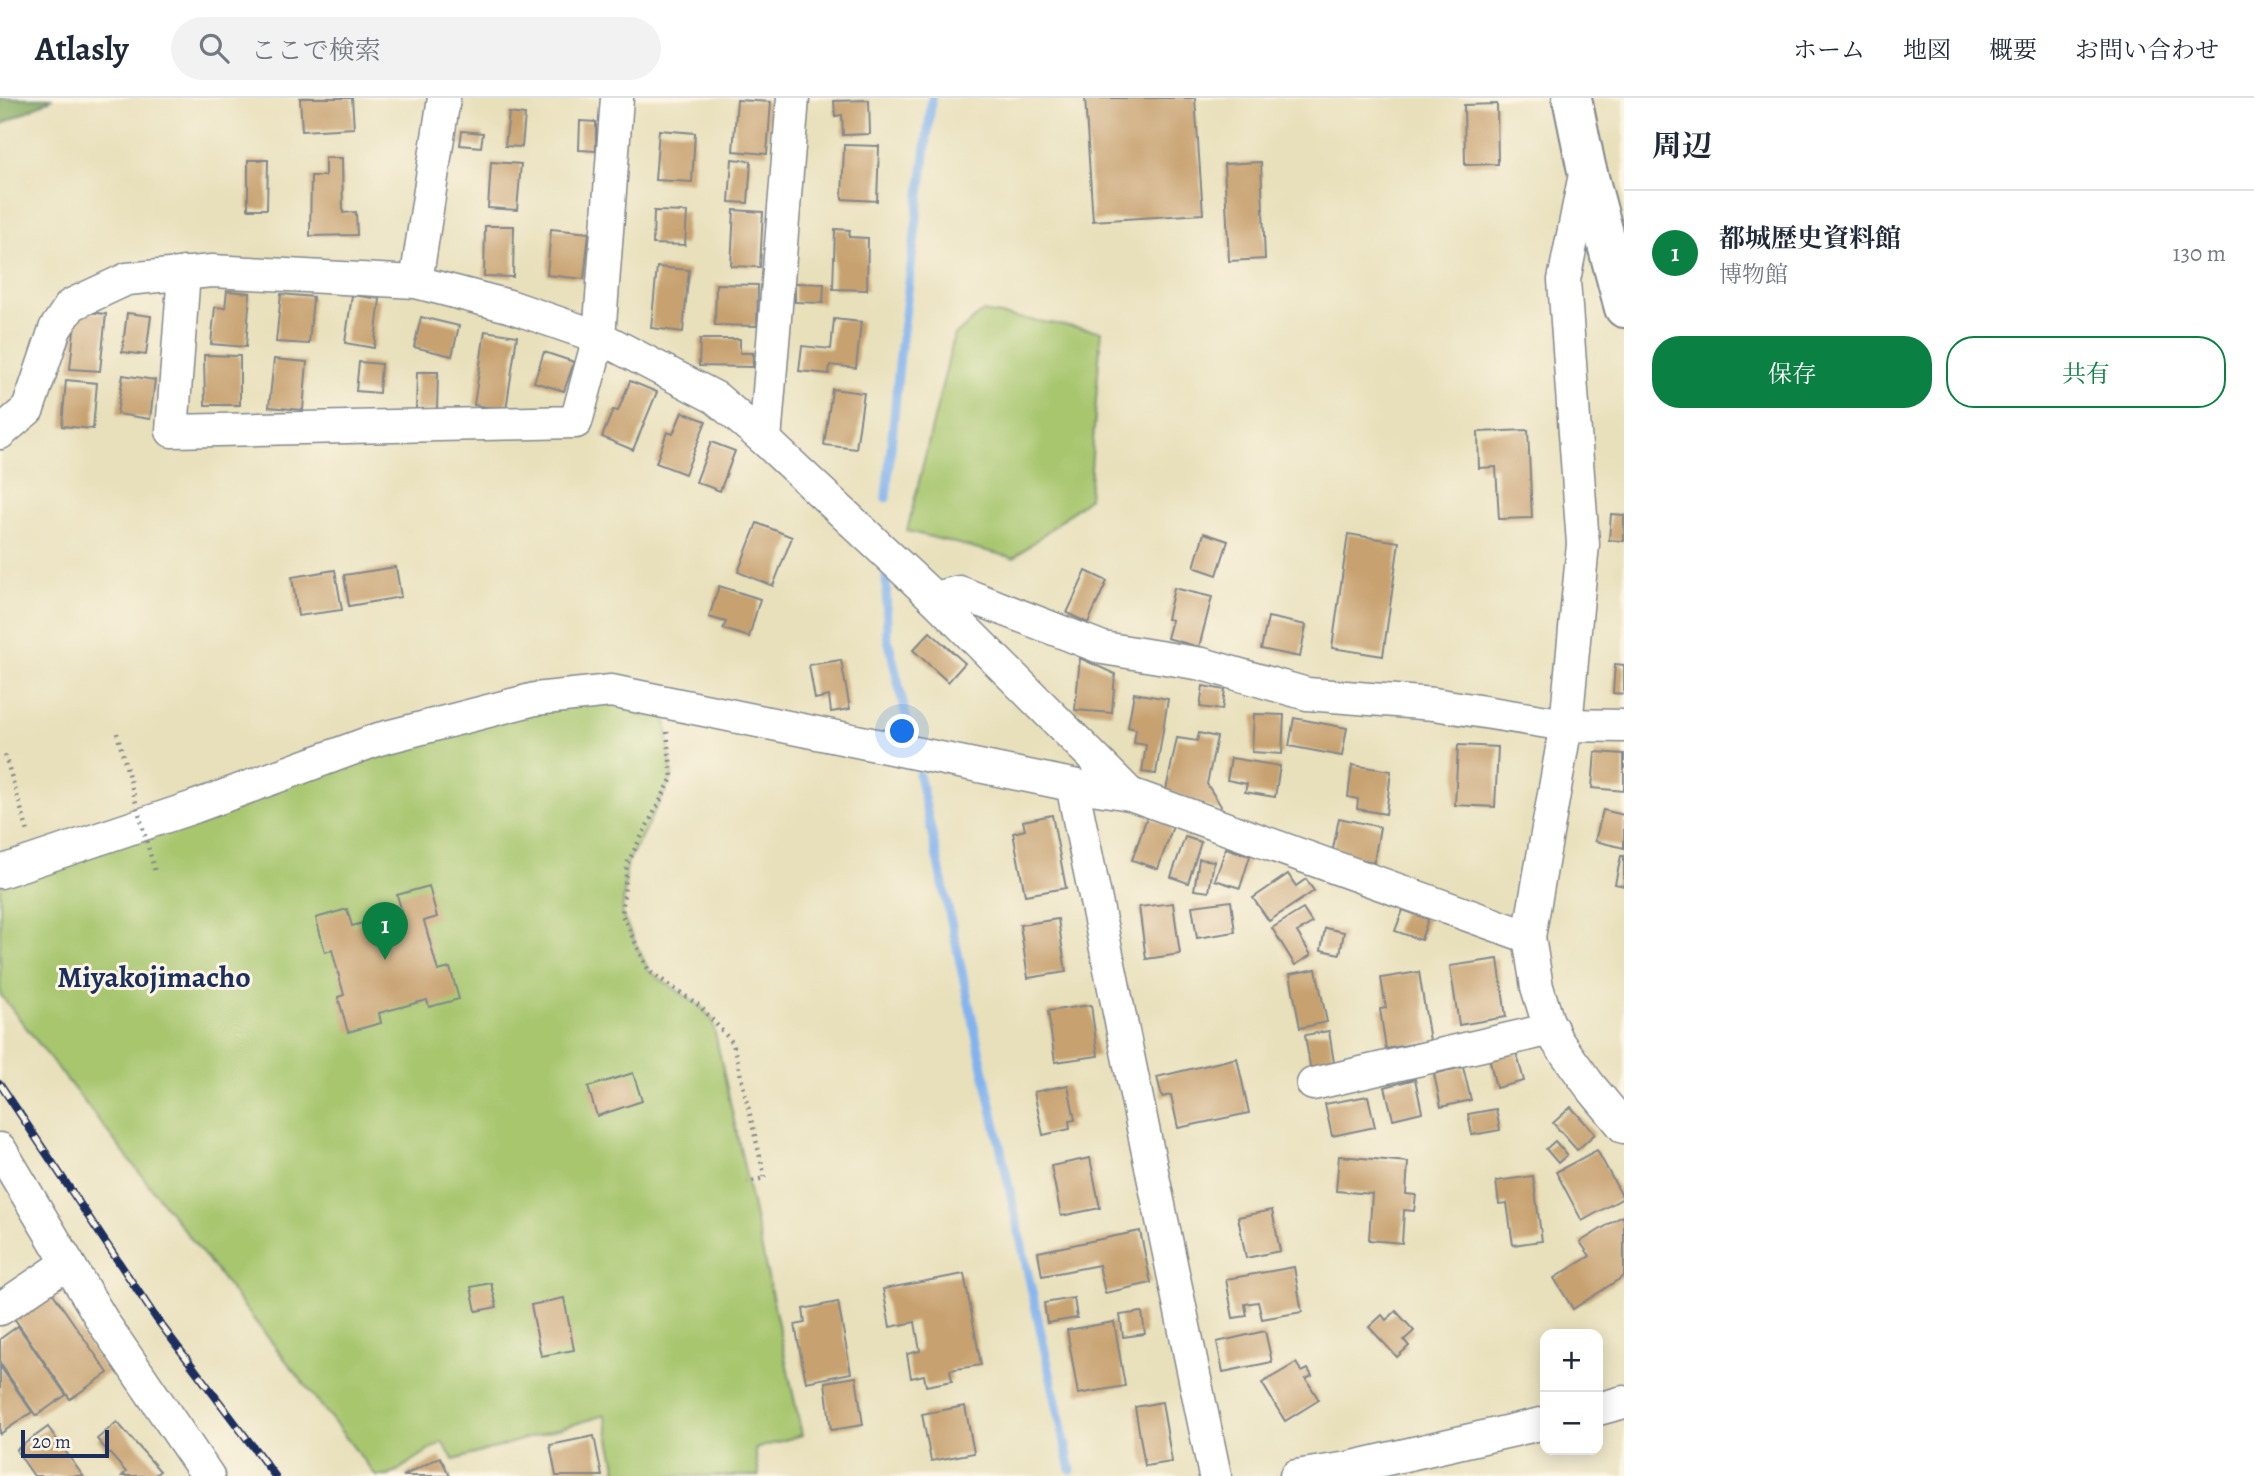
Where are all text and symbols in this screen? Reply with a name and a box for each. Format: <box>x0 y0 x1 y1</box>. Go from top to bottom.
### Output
search box <box>171 17 661 80</box>
text: Atlasly <box>35 26 129 71</box>
icon: search <box>195 29 233 67</box>
text: ここで検索 <box>251 33 381 68</box>
text: ホーム <box>1793 34 1865 66</box>
text: 地図 <box>1903 34 1951 66</box>
text: 概要 <box>1989 34 2037 66</box>
text: お問い合わせ <box>2075 34 2219 66</box>
text: 周辺 <box>1652 126 1712 166</box>
text: 都城歴史資料館 <box>1719 221 1901 256</box>
text: 1 <box>1671 238 1679 269</box>
text: 130 m <box>2173 238 2226 269</box>
text: 博物館 <box>1719 259 1788 290</box>
button: 保存 <box>1652 336 1932 408</box>
button: 共有 <box>1946 336 2226 408</box>
your location <box>885 714 919 748</box>
pin: 1 <box>362 902 408 960</box>
district label: Miyakojimacho <box>57 957 251 997</box>
map controls <box>1540 1329 1603 1455</box>
button: + <box>1540 1329 1603 1392</box>
button: − <box>1540 1392 1603 1455</box>
scale bar <box>21 1427 108 1459</box>
text: 20 m <box>32 1429 71 1455</box>

